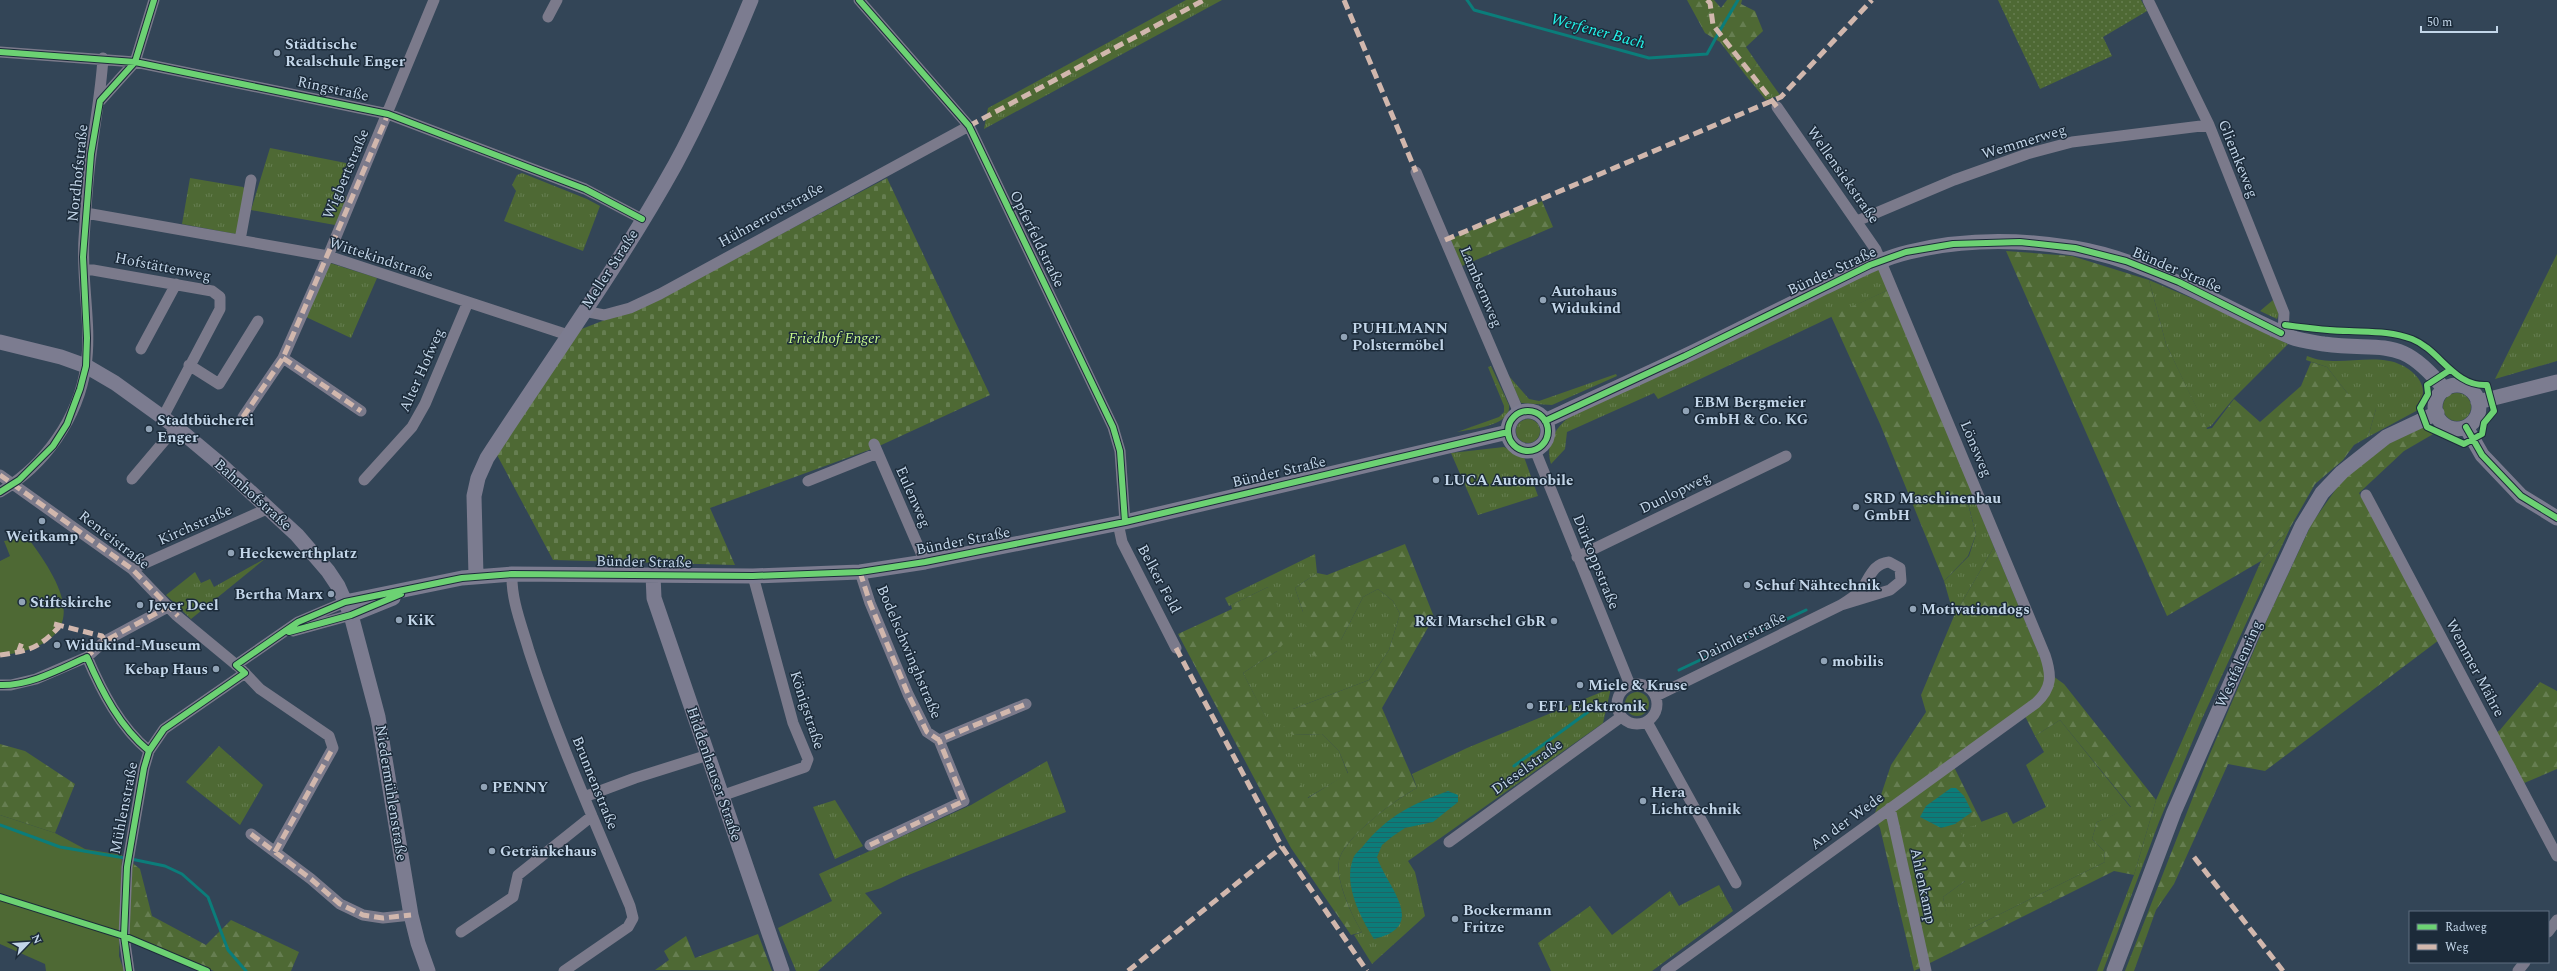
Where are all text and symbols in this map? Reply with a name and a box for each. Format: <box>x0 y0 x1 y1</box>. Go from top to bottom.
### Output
water label: Werfener Bach <box>1548 7 1648 55</box>
scale bar <box>2421 8 2497 34</box>
text: 50 m <box>2427 13 2452 32</box>
place label: Städtische Realschule Enger <box>285 33 406 73</box>
marker: Städtische Realschule Enger <box>272 48 282 58</box>
street label: Ringstraße <box>295 70 371 108</box>
street label: Gliemkeweg <box>2212 116 2264 202</box>
street label: Wemmerweg <box>1979 118 2069 166</box>
street label: Wellensiekstraße <box>1801 121 1885 229</box>
street label: Nordhofstraße <box>61 123 95 223</box>
street label: Wigbertstraße <box>317 125 375 223</box>
street label: Hühnerrottstraße <box>714 176 828 254</box>
street label: Opferfeldstraße <box>1003 186 1071 292</box>
street label: Meller Straße <box>576 225 644 313</box>
street label: Wittekindstraße <box>326 231 436 287</box>
street label: Bünder Straße <box>1784 240 1880 302</box>
street label: Bünder Straße <box>2128 241 2226 299</box>
street label: Lambernweg <box>1453 243 1509 331</box>
street label: Hofstättenweg <box>113 246 213 288</box>
place label: Autohaus Widukind <box>1551 280 1621 320</box>
marker: Autohaus Widukind <box>1538 295 1548 305</box>
place label: PUHLMANN Polstermöbel <box>1352 317 1448 357</box>
street label: Alter Hofweg <box>393 324 451 416</box>
park label: Friedhof Enger <box>788 327 881 350</box>
marker: PUHLMANN Polstermöbel <box>1339 332 1349 342</box>
place label: EBM Bergmeier GmbH & Co. KG <box>1694 391 1808 431</box>
marker: EBM Bergmeier GmbH & Co. KG <box>1681 406 1691 416</box>
place label: Stadtbücherei Enger <box>157 409 254 449</box>
street label: Lönsweg <box>1954 417 1998 481</box>
marker: Stadtbücherei Enger <box>144 424 154 434</box>
street label: Bünder Straße <box>1230 450 1328 494</box>
street label: Bahnhofstraße <box>209 454 297 536</box>
street label: Eulenweg <box>889 463 937 531</box>
street label: Dunlopweg <box>1636 466 1714 520</box>
place label: LUCA Automobile <box>1444 469 1573 492</box>
marker: LUCA Automobile <box>1431 475 1441 485</box>
place label: SRD Maschinenbau GmbH <box>1864 487 2001 527</box>
street label: Kirchstraße <box>154 498 236 552</box>
marker: SRD Maschinenbau GmbH <box>1851 502 1861 512</box>
street label: Renteistraße <box>74 505 154 575</box>
street label: Dürkoppstraße <box>1566 511 1626 613</box>
marker: Weitkamp <box>37 516 47 526</box>
street label: Bünder Straße <box>914 521 1012 561</box>
place label: Weitkamp <box>6 525 78 548</box>
street label: Belker Feld <box>1131 540 1187 618</box>
place label: Heckewerthplatz <box>239 542 357 565</box>
marker: Heckewerthplatz <box>226 548 236 558</box>
street label: Bünder Straße <box>596 550 692 574</box>
place label: Schuf Nähtechnik <box>1755 574 1881 597</box>
marker: Schuf Nähtechnik <box>1742 580 1752 590</box>
street label: Bodelschwinghstraße <box>870 581 948 723</box>
place label: Bertha Marx <box>235 583 323 606</box>
marker: Bertha Marx <box>326 589 336 599</box>
place label: Stiftskirche <box>30 591 112 614</box>
place label: Jever Deel <box>148 594 219 617</box>
marker: Stiftskirche <box>17 597 27 607</box>
place label: Motivationdogs <box>1921 598 2030 621</box>
marker: Jever Deel <box>135 600 145 610</box>
marker: Motivationdogs <box>1908 604 1918 614</box>
street label: Daimlerstraße <box>1694 606 1790 668</box>
place label: KiK <box>407 609 435 632</box>
place label: R&I Marschel GbR <box>1415 610 1547 633</box>
marker: KiK <box>394 615 404 625</box>
street label: Wemmer Mähre <box>2439 615 2511 721</box>
marker: R&I Marschel GbR <box>1549 616 1559 626</box>
street label: Westfalenring <box>2209 617 2269 711</box>
place label: Widukind-Museum <box>65 634 201 657</box>
marker: Widukind-Museum <box>52 640 62 650</box>
place label: mobilis <box>1832 650 1884 673</box>
marker: mobilis <box>1819 656 1829 666</box>
place label: Kebap Haus <box>125 658 208 681</box>
marker: Kebap Haus <box>211 664 221 674</box>
street label: Königstraße <box>783 668 831 752</box>
place label: Miele & Kruse <box>1588 674 1688 697</box>
marker: Miele & Kruse <box>1575 680 1585 690</box>
place label: EFL Elektronik <box>1538 695 1646 718</box>
marker: EFL Elektronik <box>1525 701 1535 711</box>
street label: Hiddenhauser Straße <box>680 704 748 844</box>
street label: Niedermühlenstraße <box>369 723 413 863</box>
street label: Brunnenstraße <box>566 733 624 833</box>
street label: Dieselstraße <box>1487 733 1567 801</box>
street label: Mühlenstraße <box>104 760 144 856</box>
place label: PENNY <box>492 776 549 799</box>
place label: Hera Lichttechnik <box>1651 781 1741 821</box>
marker: PENNY <box>479 782 489 792</box>
street label: An der Wede <box>1805 786 1889 856</box>
marker: Hera Lichttechnik <box>1638 796 1648 806</box>
place label: Getränkehaus <box>500 840 597 863</box>
marker: Getränkehaus <box>487 846 497 856</box>
street label: Ahlenkamp <box>1904 846 1942 926</box>
place label: Bockermann Fritze <box>1463 899 1552 939</box>
legend <box>2409 911 2549 963</box>
marker: Bockermann Fritze <box>1450 914 1460 924</box>
text: Radweg <box>2445 918 2487 937</box>
north arrow <box>8 923 48 963</box>
text: N <box>27 931 46 947</box>
text: Weg <box>2445 938 2469 957</box>

